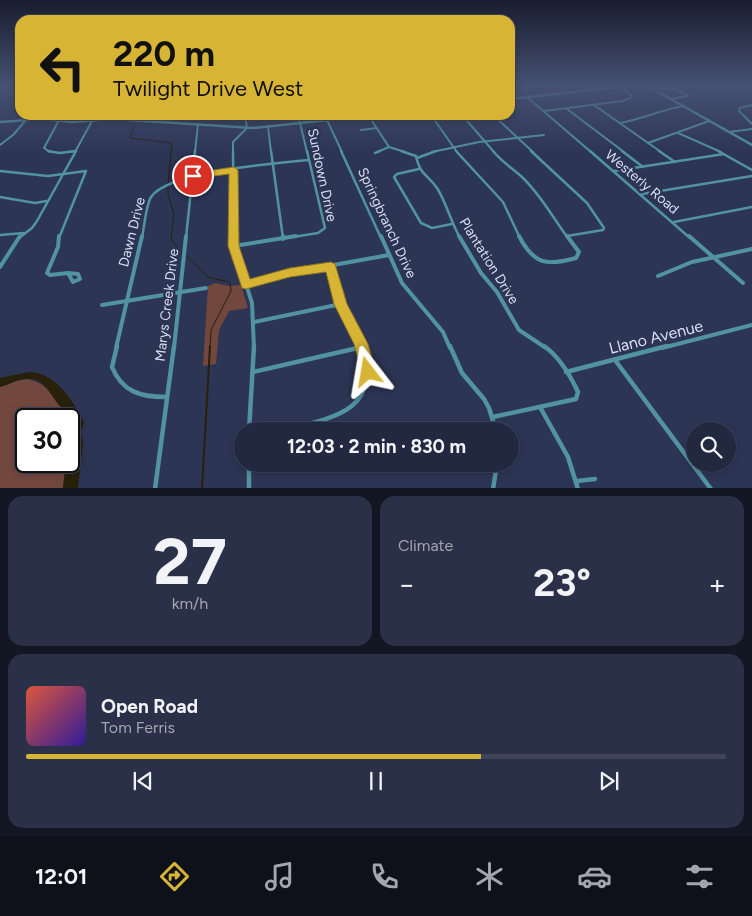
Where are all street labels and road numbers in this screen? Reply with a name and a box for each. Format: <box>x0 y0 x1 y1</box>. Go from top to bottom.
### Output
street label: Sundown Drive <box>304 127 340 224</box>
street label: Westerly Road <box>602 146 682 218</box>
street label: Springbranch Drive <box>354 165 420 281</box>
street label: Dawn Drive <box>115 195 149 269</box>
street label: Plantation Drive <box>456 215 523 308</box>
street label: Marys Creek Drive <box>152 247 182 363</box>
street label: Llano Avenue <box>607 316 705 358</box>

